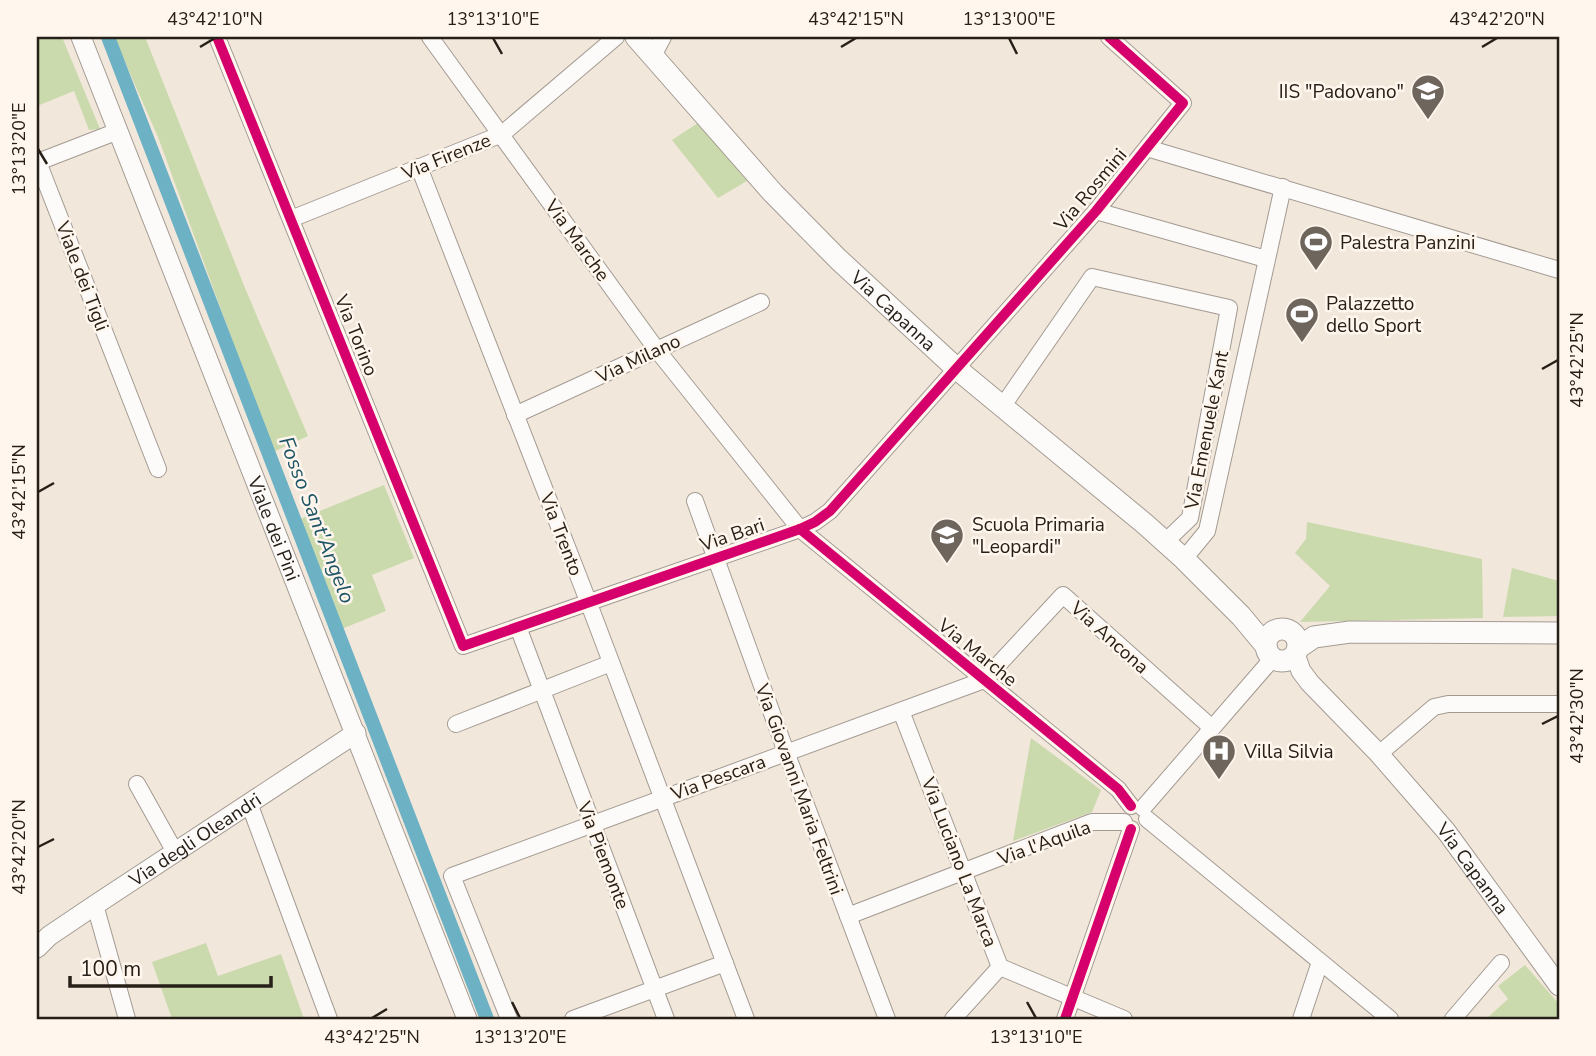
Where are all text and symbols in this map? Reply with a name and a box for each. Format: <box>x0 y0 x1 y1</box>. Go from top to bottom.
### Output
text: 43°42'10"N <box>167 7 263 31</box>
text: 13°13'10"E <box>447 7 540 31</box>
text: 43°42'15"N <box>808 7 904 31</box>
text: 13°13'00"E <box>963 7 1056 31</box>
text: 43°42'20"N <box>1449 7 1545 31</box>
school or university icon: IIS "Padovano" <box>1409 72 1447 121</box>
place label: IIS "Padovano" <box>1279 79 1404 105</box>
text: 13°13'20"E <box>7 103 31 196</box>
street label: Via Firenze <box>397 127 495 187</box>
street label: Via Rosmini <box>1048 143 1133 237</box>
street label: Via Marche <box>538 194 616 287</box>
street label: Viale dei Tigli <box>49 217 115 335</box>
sports icon: Palestra Panzini <box>1297 223 1335 272</box>
place label: Palestra Panzini <box>1340 230 1475 256</box>
street label: Via Capanna <box>844 264 941 357</box>
street label: Via Torino <box>328 290 384 380</box>
place label: Palazzetto dello Sport <box>1326 291 1421 339</box>
sports icon: Palazzetto dello Sport <box>1283 295 1321 344</box>
text: 43°42'25"N <box>1565 312 1589 408</box>
street label: Via Milano <box>591 328 685 390</box>
street label: Via Emenuele Kant <box>1179 348 1235 513</box>
water label: Fosso Sant'Angelo <box>272 433 362 607</box>
text: 43°42'15"N <box>7 444 31 540</box>
street label: Viale dei Pini <box>241 472 306 585</box>
street label: Via Trento <box>533 488 589 580</box>
street label: Via Bari <box>696 512 768 558</box>
place label: Scuola Primaria "Leopardi" <box>972 512 1105 560</box>
school or university icon: Scuola Primaria "Leopardi" <box>928 516 966 565</box>
street label: Via Ancona <box>1064 595 1154 680</box>
street label: Via Marche <box>931 612 1023 693</box>
text: 43°42'30"N <box>1565 668 1589 764</box>
street label: Via Giovanni Maria Feltrini <box>748 679 849 898</box>
hospital icon: Villa Silvia <box>1200 732 1238 781</box>
place label: Villa Silvia <box>1243 739 1333 765</box>
street label: Via Pescara <box>667 749 769 807</box>
street label: Via Luciano La Marca <box>914 773 1003 951</box>
street label: Via degli Oleandri <box>123 787 266 894</box>
street label: Via Piemonte <box>570 797 636 913</box>
text: 43°42'20"N <box>7 799 31 895</box>
street label: Via l'Aquila <box>993 814 1094 872</box>
street label: Via Capanna <box>1430 816 1515 920</box>
scale bar <box>70 944 271 988</box>
text: 100 m <box>80 955 141 983</box>
text: 43°42'25"N <box>324 1025 420 1049</box>
text: 13°13'20"E <box>474 1025 567 1049</box>
text: 13°13'10"E <box>990 1025 1083 1049</box>

